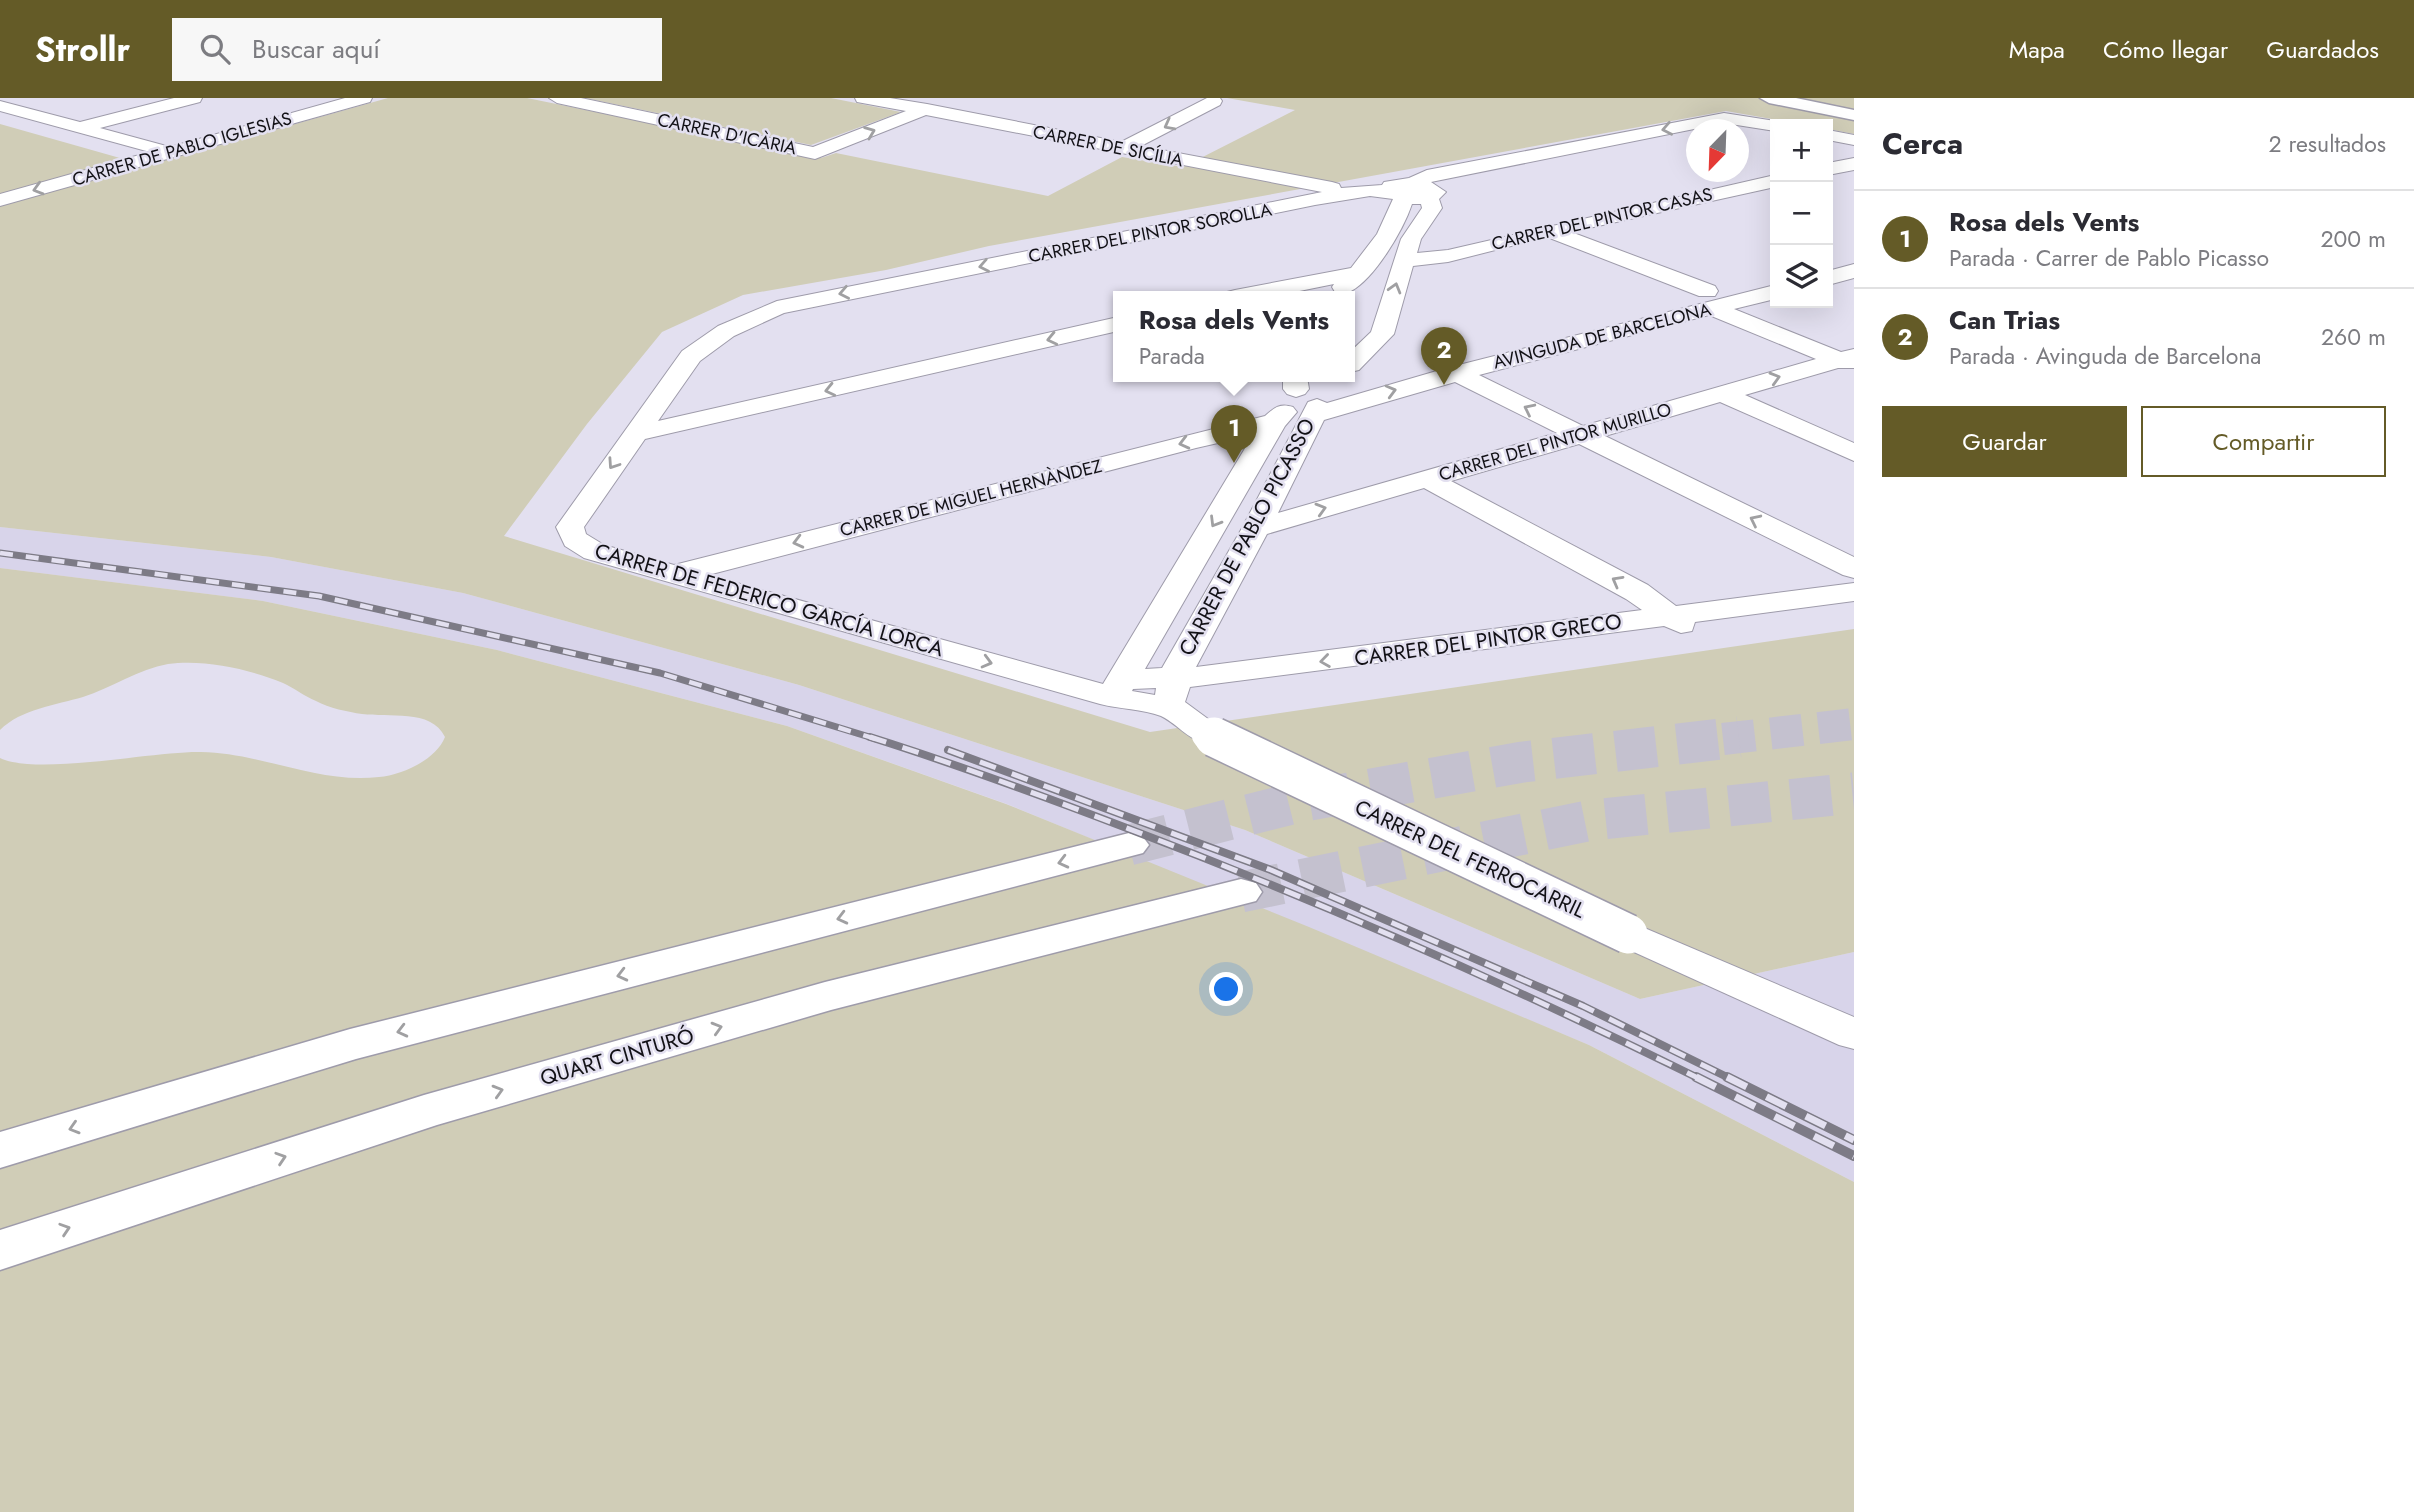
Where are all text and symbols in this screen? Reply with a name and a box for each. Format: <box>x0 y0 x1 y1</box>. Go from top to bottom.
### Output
search box <box>172 18 662 81</box>
text: Strollr <box>35 26 130 73</box>
icon: search <box>196 30 234 68</box>
text: Buscar aquí <box>252 30 380 68</box>
text: Mapa <box>2009 32 2065 67</box>
text: Cómo llegar <box>2103 32 2228 67</box>
text: Guardados <box>2266 32 2379 67</box>
street label: CARRER DE PABLO IGLESIAS <box>69 105 295 193</box>
street label: CARRER D'ICÀRIA <box>655 107 799 161</box>
one-way arrow <box>1164 116 1176 130</box>
street label: CARRER DE SICÍLIA <box>1031 119 1185 173</box>
north arrow <box>1686 119 1749 182</box>
map controls <box>1770 119 1833 308</box>
button: + <box>1770 119 1833 182</box>
one-way arrow <box>1661 121 1673 136</box>
text: Cerca <box>1882 122 1963 165</box>
one-way arrow <box>863 126 875 140</box>
text: 2 resultados <box>2268 127 2386 161</box>
one-way arrow <box>32 181 44 195</box>
street label: CARRER DEL PINTOR CASAS <box>1489 181 1715 257</box>
button: − <box>1770 182 1833 245</box>
street label: CARRER DEL PINTOR SOROLLA <box>1026 197 1274 269</box>
text: Rosa dels Vents <box>1949 203 2139 241</box>
text: 1 <box>1899 222 1911 256</box>
text: 200 m <box>2320 222 2386 256</box>
text: Parada · Carrer de Pablo Picasso <box>1949 241 2269 275</box>
button: layers <box>1770 245 1833 308</box>
one-way arrow <box>978 257 990 272</box>
one-way arrow <box>1387 283 1402 295</box>
one-way arrow <box>838 285 850 300</box>
popup <box>1113 291 1355 382</box>
street label: AVINGUDA DE BARCELONA <box>1490 296 1714 376</box>
text: Rosa dels Vents <box>1139 301 1329 339</box>
text: Can Trias <box>1949 301 2060 339</box>
text: 2 <box>1897 320 1913 354</box>
text: 260 m <box>2321 320 2386 354</box>
pin: 2 <box>1421 327 1467 385</box>
one-way arrow <box>1046 331 1058 345</box>
text: Parada <box>1139 339 1205 373</box>
text: Parada · Avinguda de Barcelona <box>1949 339 2261 373</box>
one-way arrow <box>1769 372 1781 387</box>
one-way arrow <box>824 382 836 396</box>
one-way arrow <box>1385 385 1397 399</box>
street label: CARRER DEL PINTOR MURILLO <box>1436 396 1674 488</box>
one-way arrow <box>1524 404 1536 418</box>
pin: 1 <box>1211 405 1257 463</box>
button: Guardar <box>1882 406 2127 477</box>
button: Compartir <box>2141 406 2386 477</box>
street label: CARRER DE PABLO PICASSO <box>1172 413 1322 661</box>
one-way arrow <box>1178 435 1190 449</box>
street label: CARRER DE MIGUEL HERNÀNDEZ <box>837 453 1105 543</box>
one-way arrow <box>609 456 622 469</box>
one-way arrow <box>1315 503 1327 518</box>
one-way arrow <box>1211 514 1224 527</box>
one-way arrow <box>1750 515 1762 529</box>
one-way arrow <box>792 534 804 548</box>
street label: CARRER DE FEDERICO GARCÍA LORCA <box>591 536 947 664</box>
one-way arrow <box>1612 576 1624 589</box>
street label: CARRER DEL PINTOR GRECO <box>1352 606 1624 674</box>
one-way arrow <box>981 654 993 668</box>
one-way arrow <box>1319 654 1331 669</box>
street label: CARRER DEL FERROCARRIL <box>1350 792 1591 926</box>
one-way arrow <box>1057 854 1069 868</box>
one-way arrow <box>836 910 848 924</box>
one-way arrow <box>616 967 628 981</box>
your location <box>1209 972 1243 1006</box>
street label: QUART CINTURÓ <box>537 1021 697 1093</box>
one-way arrow <box>711 1021 723 1036</box>
one-way arrow <box>396 1023 408 1037</box>
one-way arrow <box>492 1084 504 1099</box>
one-way arrow <box>69 1119 81 1134</box>
one-way arrow <box>275 1152 287 1167</box>
one-way arrow <box>59 1222 71 1237</box>

